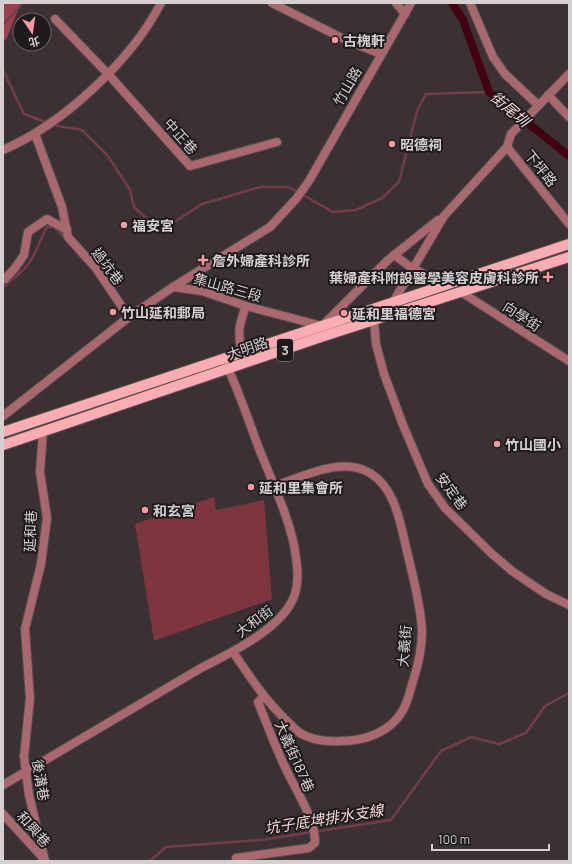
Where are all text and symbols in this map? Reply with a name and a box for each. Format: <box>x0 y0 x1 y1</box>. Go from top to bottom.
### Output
north arrow <box>12 12 52 52</box>
place label: 古槐軒 <box>343 31 385 50</box>
text: 北 <box>27 34 41 51</box>
marker: 古槐軒 <box>330 35 340 45</box>
street label: 竹山路 <box>328 63 366 109</box>
water label: 街尾圳 <box>486 86 536 133</box>
street label: 中正巷 <box>160 114 202 158</box>
place label: 昭德祠 <box>400 135 442 154</box>
marker: 昭德祠 <box>387 139 397 149</box>
street label: 下坪路 <box>520 146 562 190</box>
place label: 福安宮 <box>132 216 174 235</box>
marker: 福安宮 <box>119 220 129 230</box>
street label: 過坑巷 <box>88 244 128 288</box>
place label: 詹外婦產科診所 <box>212 251 310 270</box>
marker: 詹外婦產科診所 <box>197 254 209 266</box>
street label: 集山路三段 <box>192 268 264 306</box>
place label: 葉婦產科附設醫學美容皮膚科診所 <box>329 268 539 287</box>
marker: 葉婦產科附設醫學美容皮膚科診所 <box>542 271 554 283</box>
street label: 向學街 <box>499 297 545 335</box>
place label: 竹山延和郵局 <box>121 303 205 322</box>
place label: 延和里福德宮 <box>352 304 436 323</box>
marker: 竹山延和郵局 <box>108 307 118 317</box>
marker: 延和里福德宮 <box>339 308 349 318</box>
street label: 大明路 <box>224 332 270 364</box>
road number: 3 <box>277 339 293 361</box>
place label: 竹山國小 <box>505 435 561 454</box>
marker: 竹山國小 <box>492 439 502 449</box>
street label: 安定巷 <box>432 469 472 513</box>
place label: 延和里集會所 <box>259 478 343 497</box>
marker: 延和里集會所 <box>246 482 256 492</box>
place label: 和玄宮 <box>153 501 195 520</box>
marker: 和玄宮 <box>140 505 150 515</box>
street label: 延和巷 <box>20 510 40 552</box>
street label: 大和街 <box>232 601 276 641</box>
street label: 大義街 <box>393 624 415 668</box>
street label: 大義街187巷 <box>271 717 319 795</box>
street label: 後溝巷 <box>28 758 54 802</box>
water label: 坑子底埤排水支線 <box>263 799 387 839</box>
street label: 和興巷 <box>13 807 55 851</box>
scale bar <box>432 826 549 852</box>
text: 100 m <box>438 831 470 848</box>

